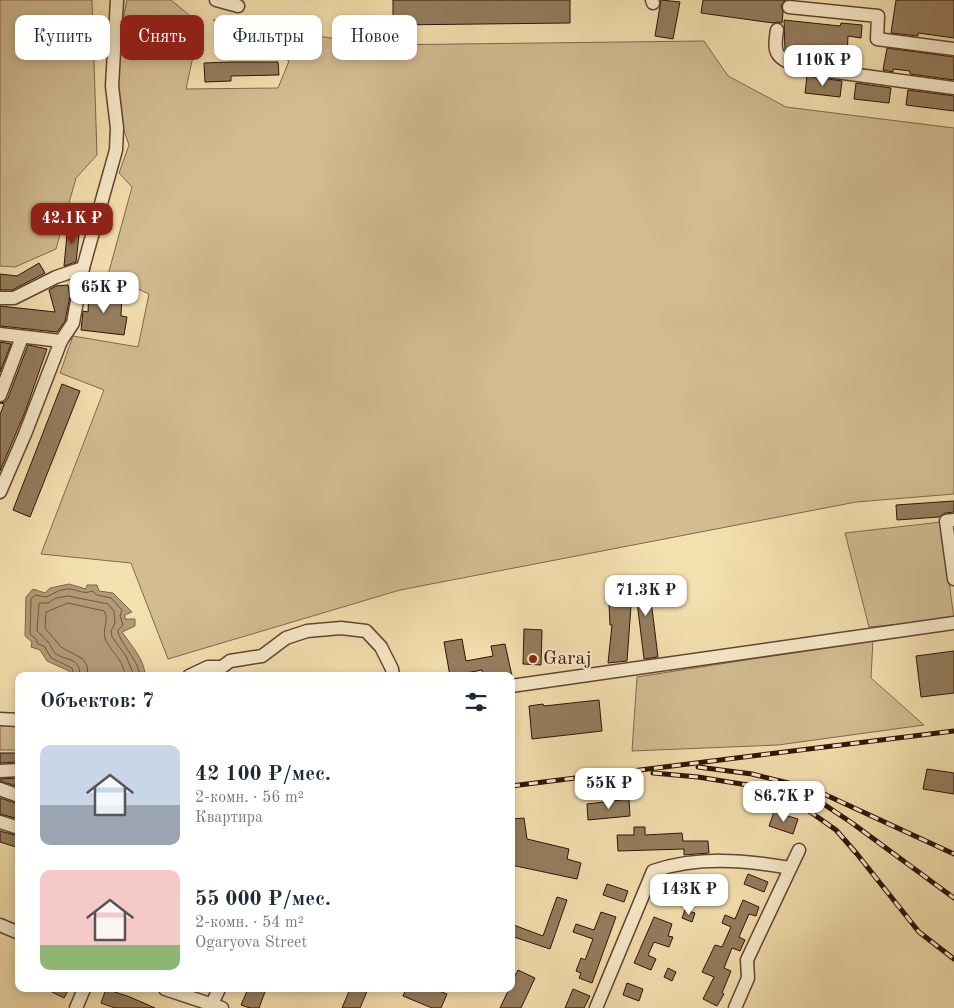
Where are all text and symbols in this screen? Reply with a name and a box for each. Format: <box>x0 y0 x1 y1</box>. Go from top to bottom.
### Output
chip: Купить <box>15 15 110 60</box>
chip: Снять <box>120 15 204 60</box>
chip: Фильтры <box>214 15 322 60</box>
chip: Новое <box>332 15 417 60</box>
pin: 110K ₽ <box>782 44 864 87</box>
text: 110K ₽ <box>795 53 851 69</box>
pin: 42.1K ₽ <box>26 202 118 245</box>
text: 42.1K ₽ <box>42 211 102 227</box>
pin: 65K ₽ <box>69 272 139 314</box>
text: 65K ₽ <box>81 280 127 296</box>
pin: 71.3K ₽ <box>600 574 692 617</box>
text: 71.3K ₽ <box>616 583 676 599</box>
place label: Garaj <box>543 649 592 669</box>
marker: Garaj <box>527 653 539 665</box>
icon: filters <box>462 688 490 716</box>
text: Объектов: 7 <box>40 691 154 712</box>
text: 42 100 ₽/мес. <box>195 764 331 785</box>
icon: home <box>80 765 140 825</box>
pin: 55K ₽ <box>574 768 644 810</box>
text: 55K ₽ <box>586 776 632 792</box>
pin: 86.7K ₽ <box>738 780 830 823</box>
text: 86.7K ₽ <box>754 789 814 805</box>
text: 2-комн. · 56 m² <box>195 790 304 806</box>
text: Квартира <box>195 810 263 826</box>
pin: 143K ₽ <box>648 874 730 916</box>
text: 143K ₽ <box>661 882 717 898</box>
text: 55 000 ₽/мес. <box>195 889 331 910</box>
icon: home <box>80 890 140 950</box>
text: 2-комн. · 54 m² <box>195 915 304 931</box>
text: Ogaryova Street <box>195 935 307 951</box>

